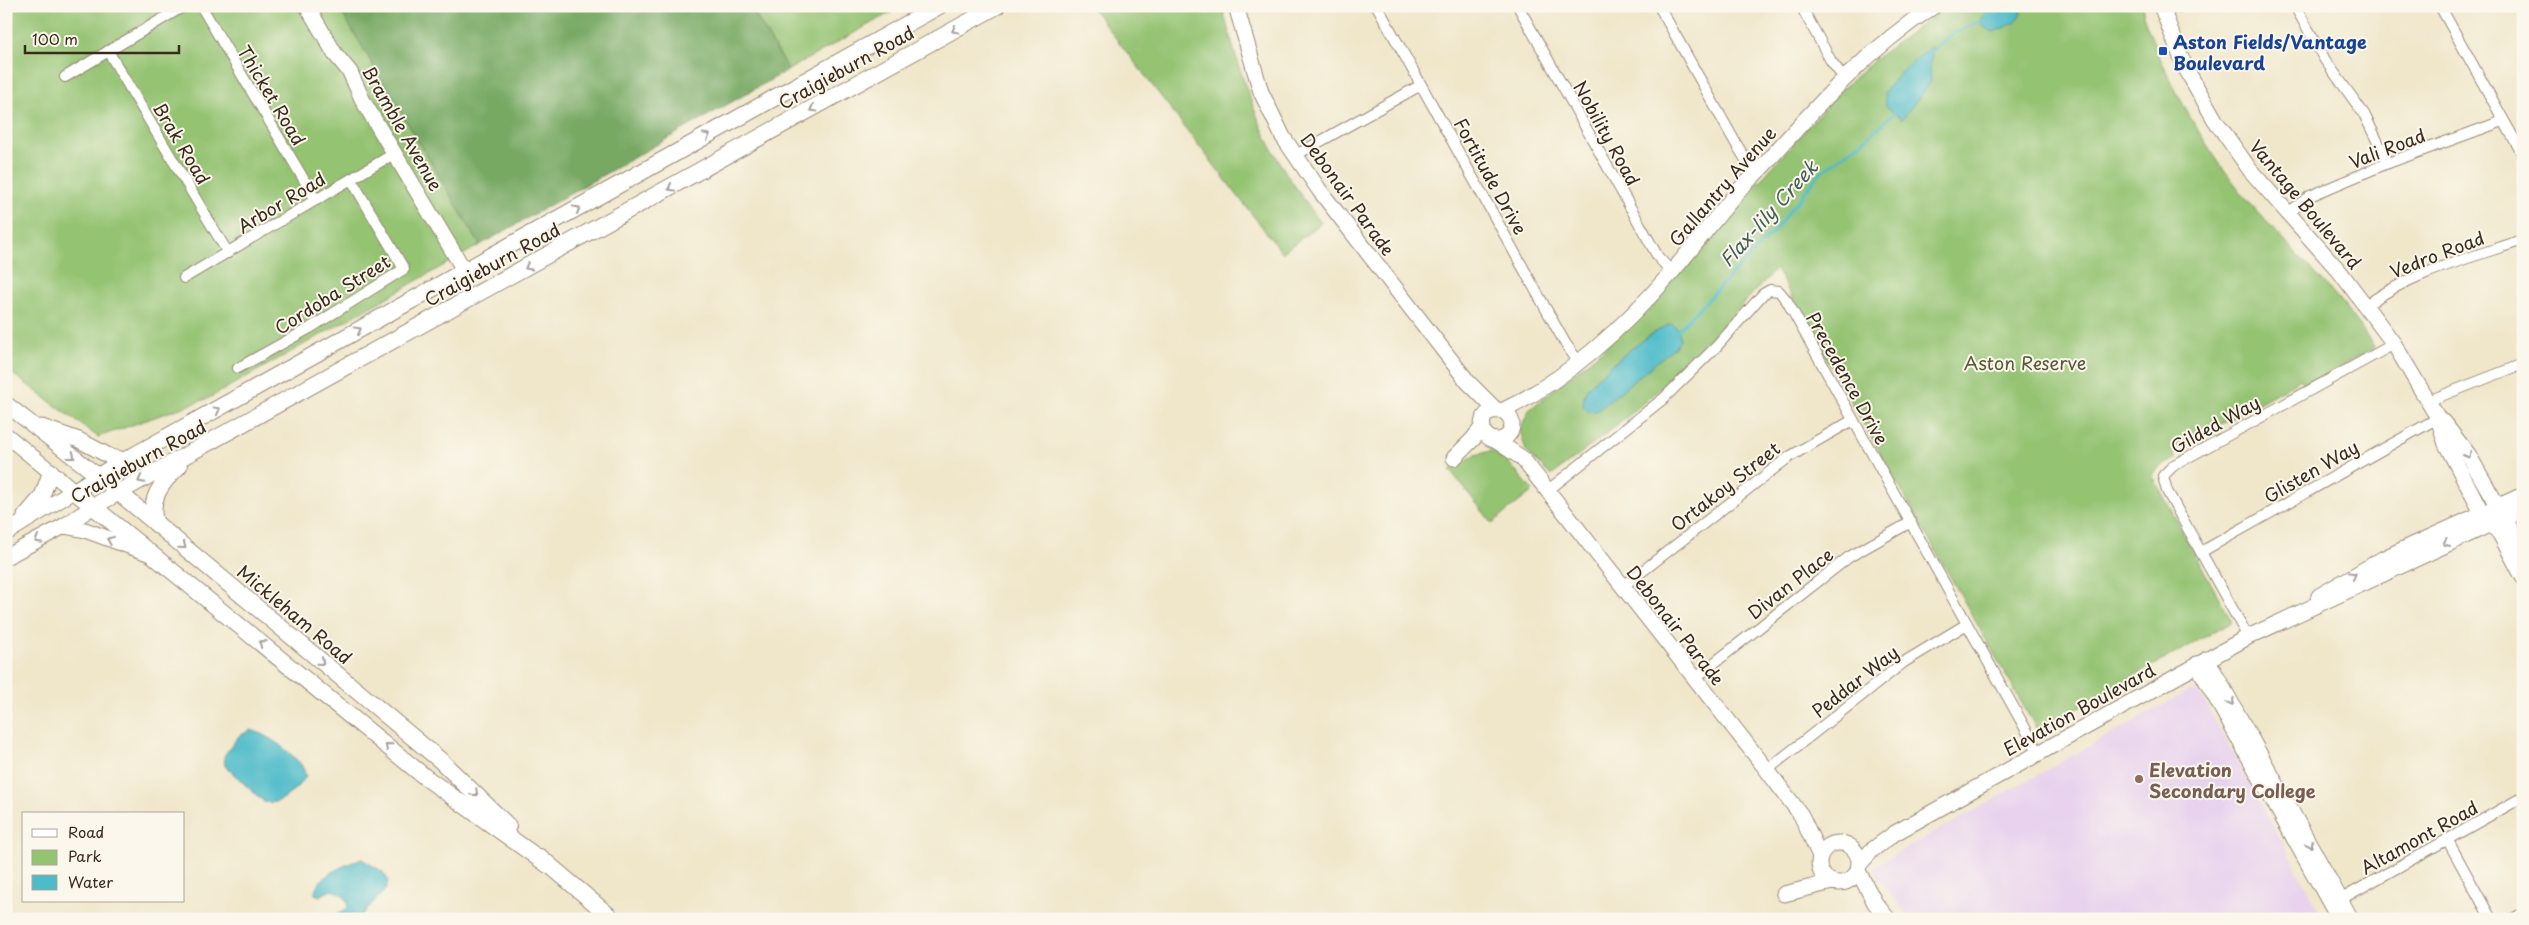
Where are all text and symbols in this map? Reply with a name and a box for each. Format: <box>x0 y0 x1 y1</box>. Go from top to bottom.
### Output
street label: Craigieburn Road <box>773 18 919 116</box>
scale bar <box>25 22 179 54</box>
one-way arrow <box>951 24 960 34</box>
text: 100 m <box>32 27 78 50</box>
place label: Aston Fields/Vantage Boulevard <box>2173 28 2367 76</box>
street label: Thicket Road <box>231 40 313 150</box>
marker: Aston Fields/Vantage Boulevard <box>2157 45 2169 57</box>
street label: Bramble Avenue <box>356 60 450 196</box>
street label: Nobility Road <box>1567 76 1647 190</box>
street label: Brak Road <box>147 97 217 189</box>
one-way arrow <box>809 103 818 113</box>
street label: Fortitude Drive <box>1448 113 1534 239</box>
street label: Gallantry Avenue <box>1662 120 1782 252</box>
street label: Vali Road <box>2345 121 2429 175</box>
street label: Debonair Parade <box>1294 127 1402 261</box>
one-way arrow <box>702 132 711 142</box>
street label: Vantage Boulevard <box>2244 133 2368 275</box>
water label: Flax-lily Creek <box>1712 152 1825 273</box>
street label: Arbor Road <box>232 165 330 239</box>
one-way arrow <box>667 182 676 192</box>
one-way arrow <box>572 205 581 215</box>
street label: Craigieburn Road <box>419 215 565 313</box>
street label: Vedro Road <box>2386 224 2488 284</box>
street label: Cordoba Street <box>269 248 395 340</box>
one-way arrow <box>525 261 534 271</box>
street label: Precedence Drive <box>1800 307 1896 449</box>
one-way arrow <box>353 326 362 336</box>
park label: Aston Reserve <box>1964 349 2086 376</box>
street label: Gilded Way <box>2165 388 2265 460</box>
one-way arrow <box>211 406 220 416</box>
street label: Craigieburn Road <box>65 412 211 510</box>
street label: Glisten Way <box>2258 433 2364 509</box>
street label: Ortakoy Street <box>1665 435 1785 537</box>
one-way arrow <box>66 450 76 459</box>
one-way arrow <box>2462 450 2472 459</box>
one-way arrow <box>138 474 147 484</box>
one-way arrow <box>34 534 43 544</box>
one-way arrow <box>106 535 114 545</box>
one-way arrow <box>2442 537 2451 548</box>
one-way arrow <box>177 541 186 550</box>
street label: Divan Place <box>1741 541 1839 625</box>
street label: Mickleham Road <box>232 558 358 670</box>
street label: Debonair Parade <box>1621 559 1731 691</box>
one-way arrow <box>2347 571 2356 581</box>
street label: Peddar Way <box>1806 638 1904 724</box>
one-way arrow <box>259 640 268 648</box>
one-way arrow <box>315 656 324 664</box>
street label: Elevation Boulevard <box>1998 656 2160 762</box>
one-way arrow <box>2224 696 2234 705</box>
one-way arrow <box>384 742 393 751</box>
place label: Elevation Secondary College <box>2149 756 2316 804</box>
marker: Elevation Secondary College <box>2133 773 2145 785</box>
one-way arrow <box>469 787 478 796</box>
street label: Altamont Road <box>2355 793 2483 881</box>
legend <box>22 812 185 902</box>
text: Road <box>68 820 104 843</box>
one-way arrow <box>2303 838 2313 847</box>
text: Park <box>68 844 102 867</box>
text: Water <box>68 870 113 893</box>

